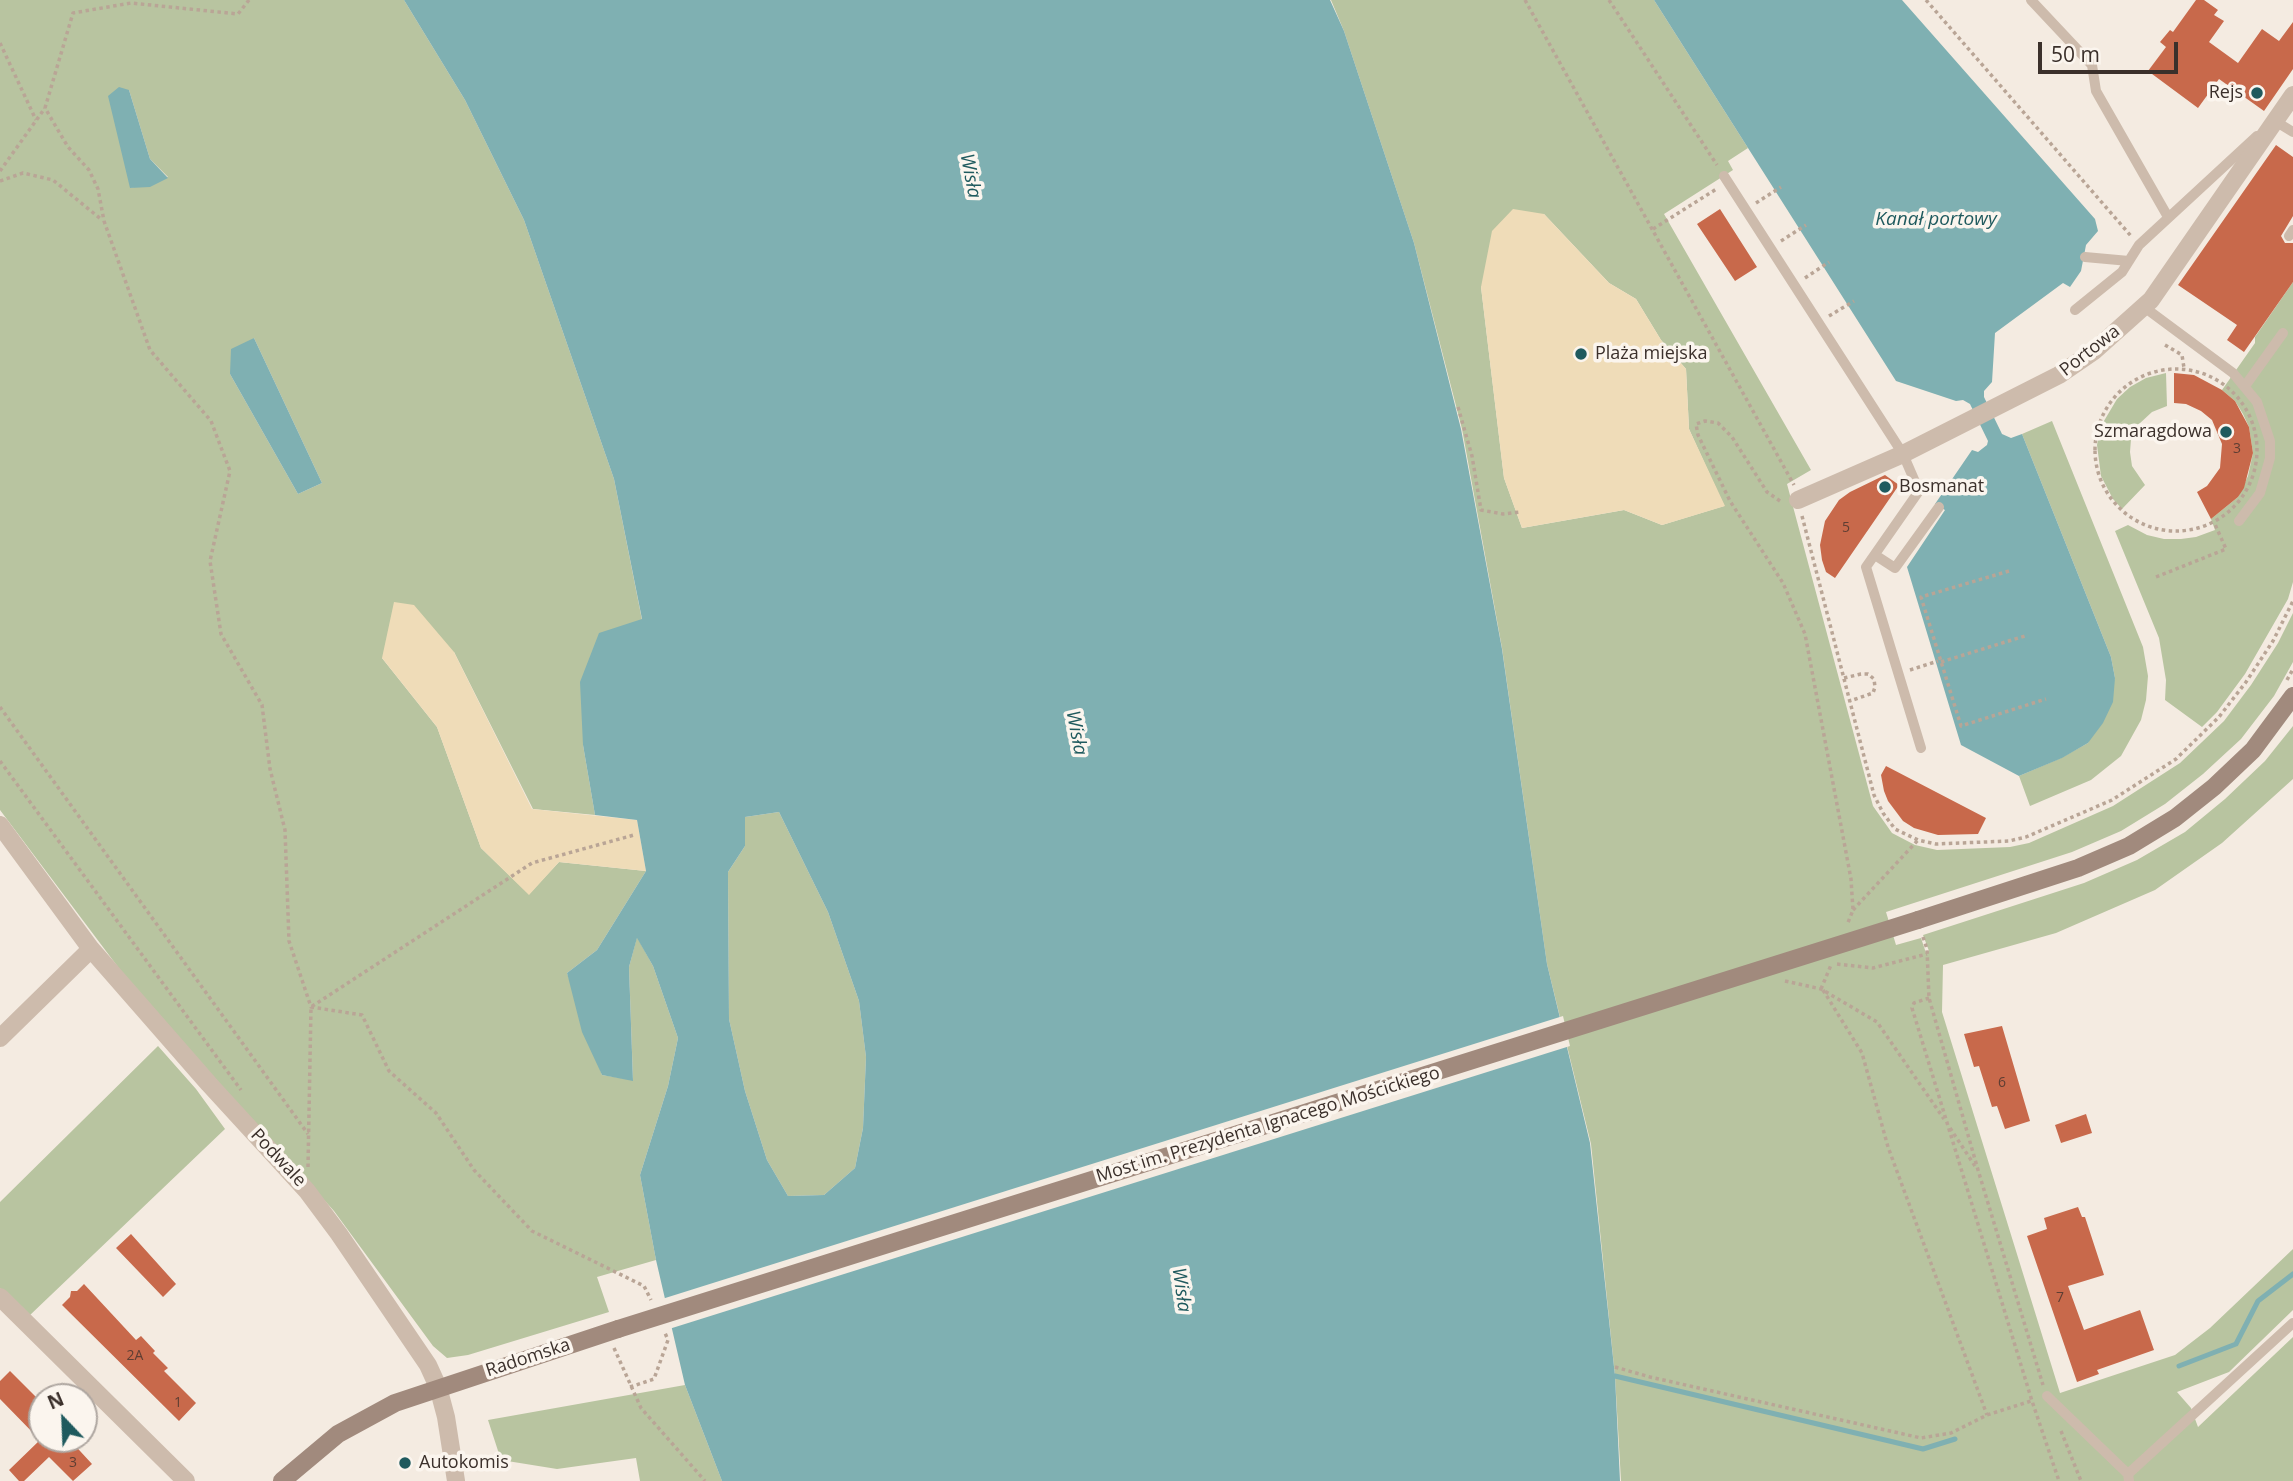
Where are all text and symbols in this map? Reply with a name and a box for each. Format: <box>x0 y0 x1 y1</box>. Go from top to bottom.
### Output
scale bar <box>2041 28 2181 72</box>
text: 50 m <box>2051 40 2100 68</box>
place label: Rejs <box>2209 82 2243 104</box>
marker: Rejs <box>2249 85 2265 101</box>
water label: Wisła <box>955 152 985 200</box>
water label: Kanał portowy <box>1875 209 1997 231</box>
street label: Portowa <box>2056 321 2124 381</box>
place label: Plaża miejska <box>1595 343 1707 365</box>
marker: Plaża miejska <box>1573 346 1589 362</box>
place label: Szmaragdowa <box>2094 421 2212 443</box>
marker: Szmaragdowa <box>2218 424 2234 440</box>
house number: 3 <box>2233 441 2241 457</box>
place label: Bosmanat <box>1899 476 1984 498</box>
marker: Bosmanat <box>1877 479 1893 495</box>
house number: 5 <box>1842 520 1850 536</box>
water label: Wisła <box>1061 709 1091 757</box>
street label: Most im. Prezydenta Ignacego Mościckiego <box>1094 1062 1442 1188</box>
house number: 6 <box>1998 1075 2006 1091</box>
street label: Podwale <box>246 1125 310 1191</box>
water label: Wisła <box>1167 1266 1195 1314</box>
house number: 7 <box>2056 1290 2064 1306</box>
street label: Radomska <box>483 1334 573 1382</box>
house number: 2A <box>127 1348 143 1364</box>
north arrow <box>28 1383 98 1453</box>
text: N <box>43 1386 68 1415</box>
house number: 1 <box>174 1395 182 1411</box>
place label: Autokomis <box>419 1452 509 1474</box>
house number: 3 <box>69 1455 77 1471</box>
marker: Autokomis <box>397 1455 413 1471</box>

